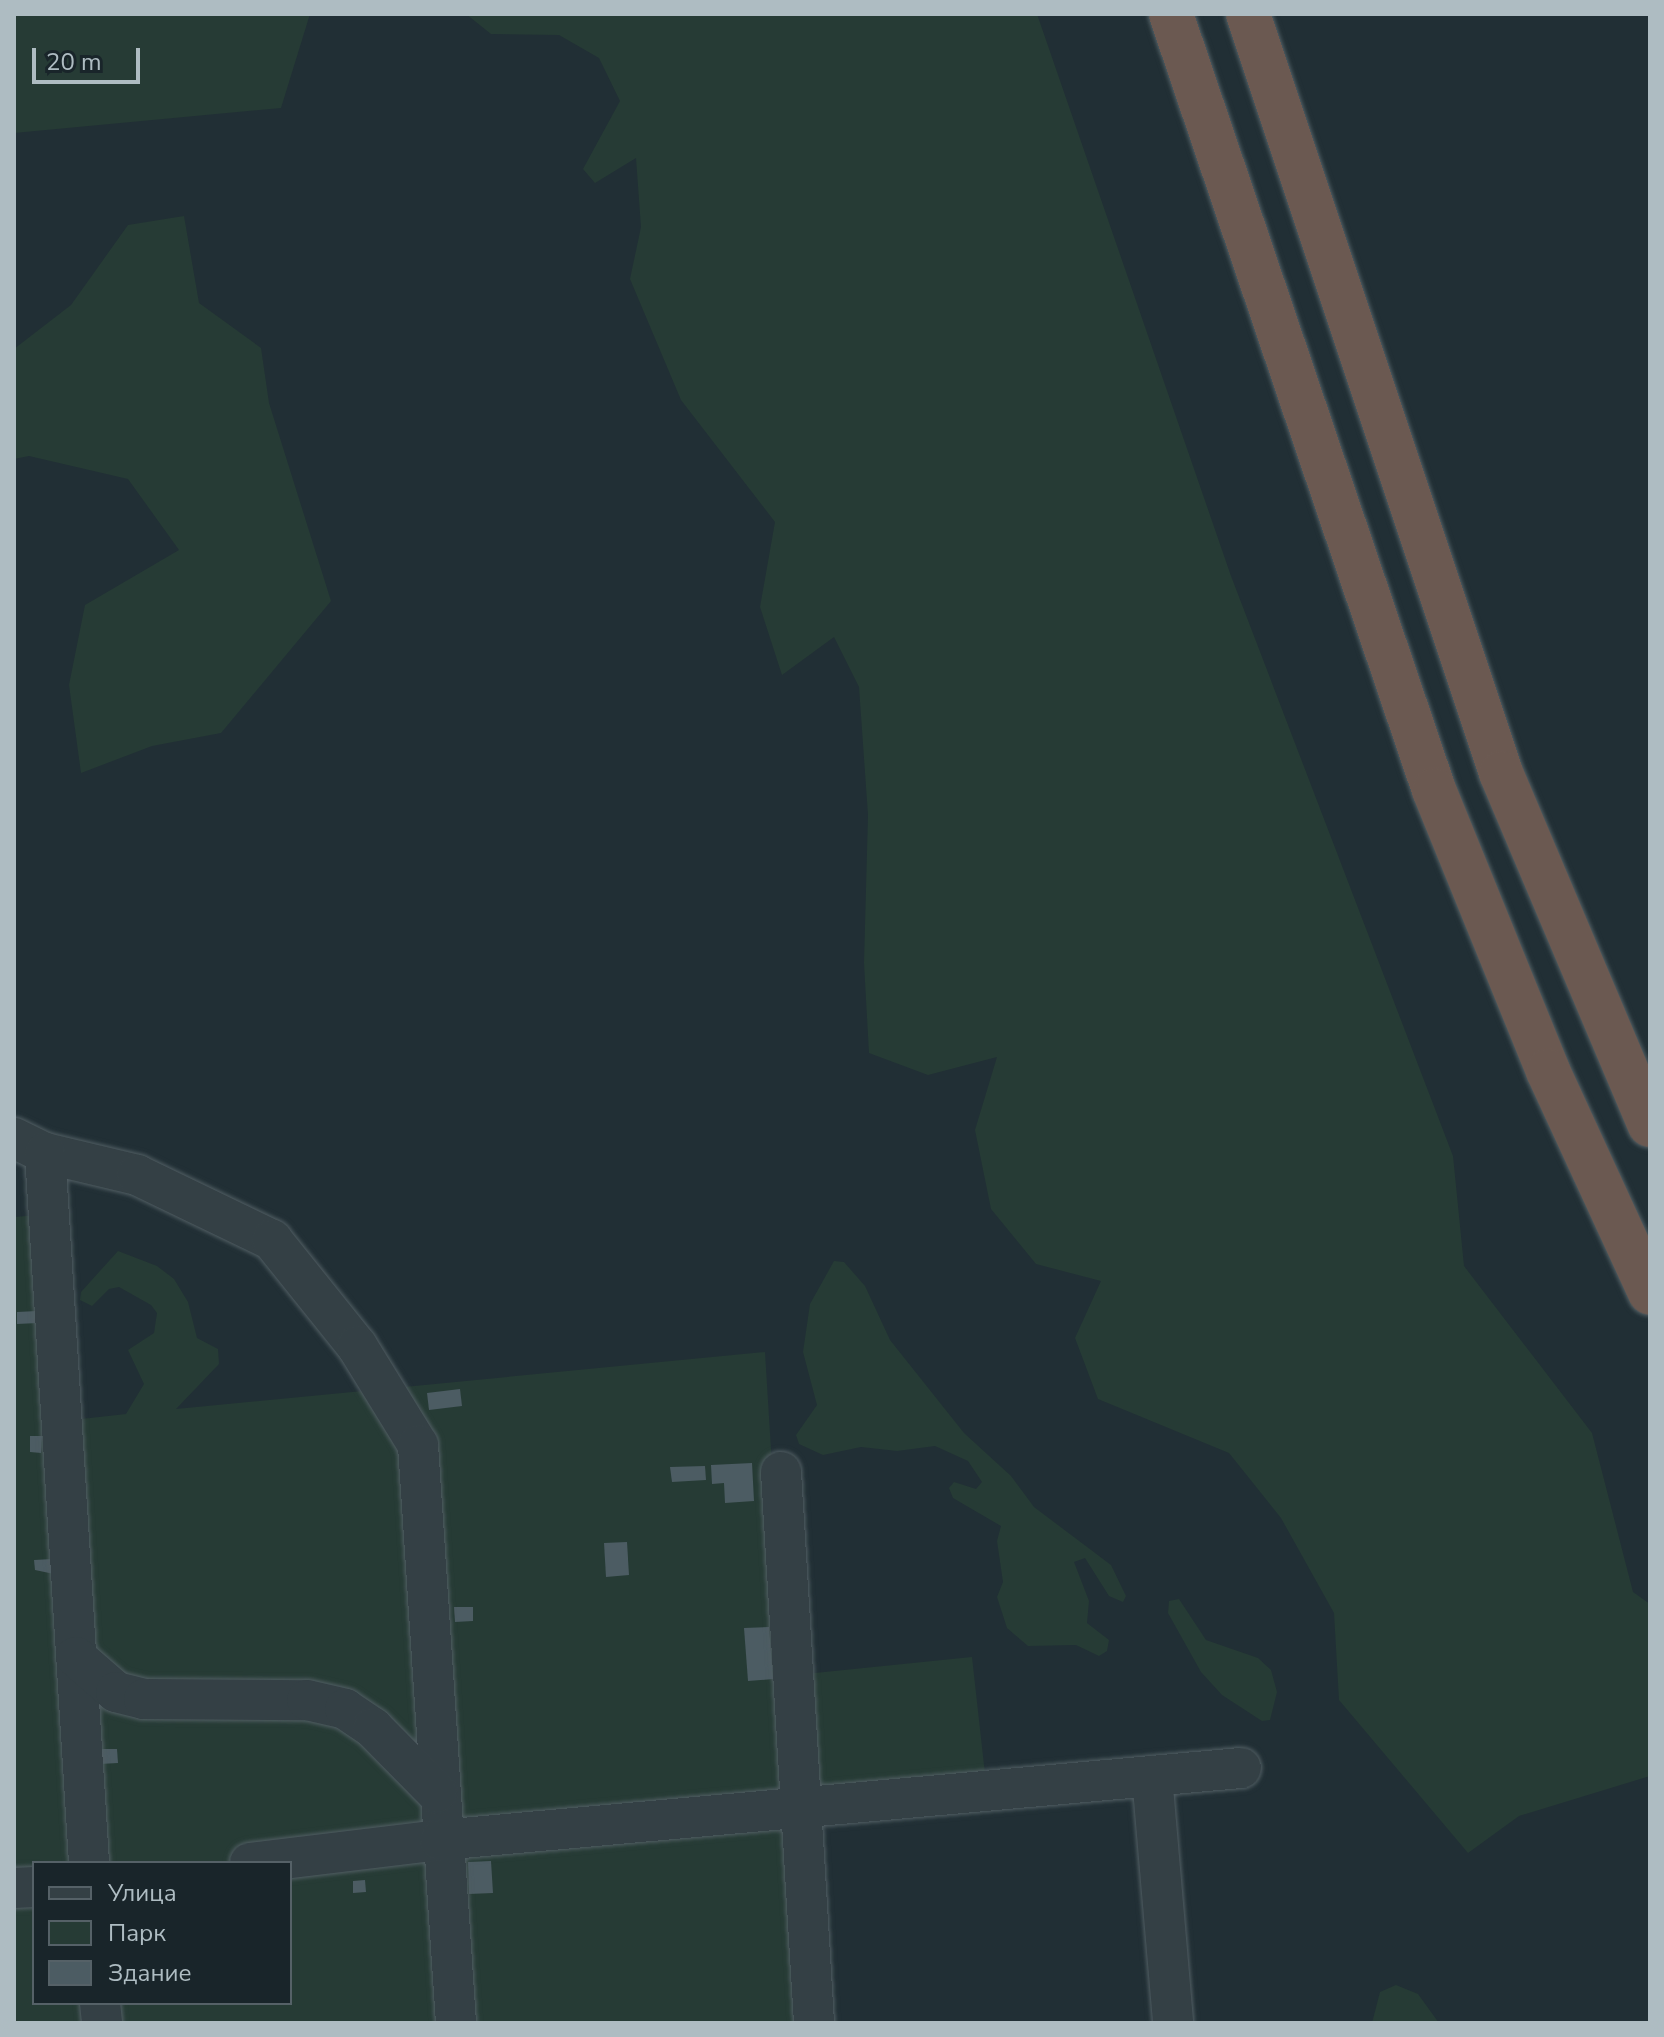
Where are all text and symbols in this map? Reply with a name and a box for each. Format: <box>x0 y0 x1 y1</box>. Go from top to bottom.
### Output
scale bar <box>36 32 144 82</box>
text: 20 m <box>46 46 102 78</box>
legend <box>32 1861 292 2005</box>
text: Улица <box>108 1877 177 1909</box>
text: Парк <box>108 1917 166 1949</box>
text: Здание <box>108 1957 192 1989</box>

